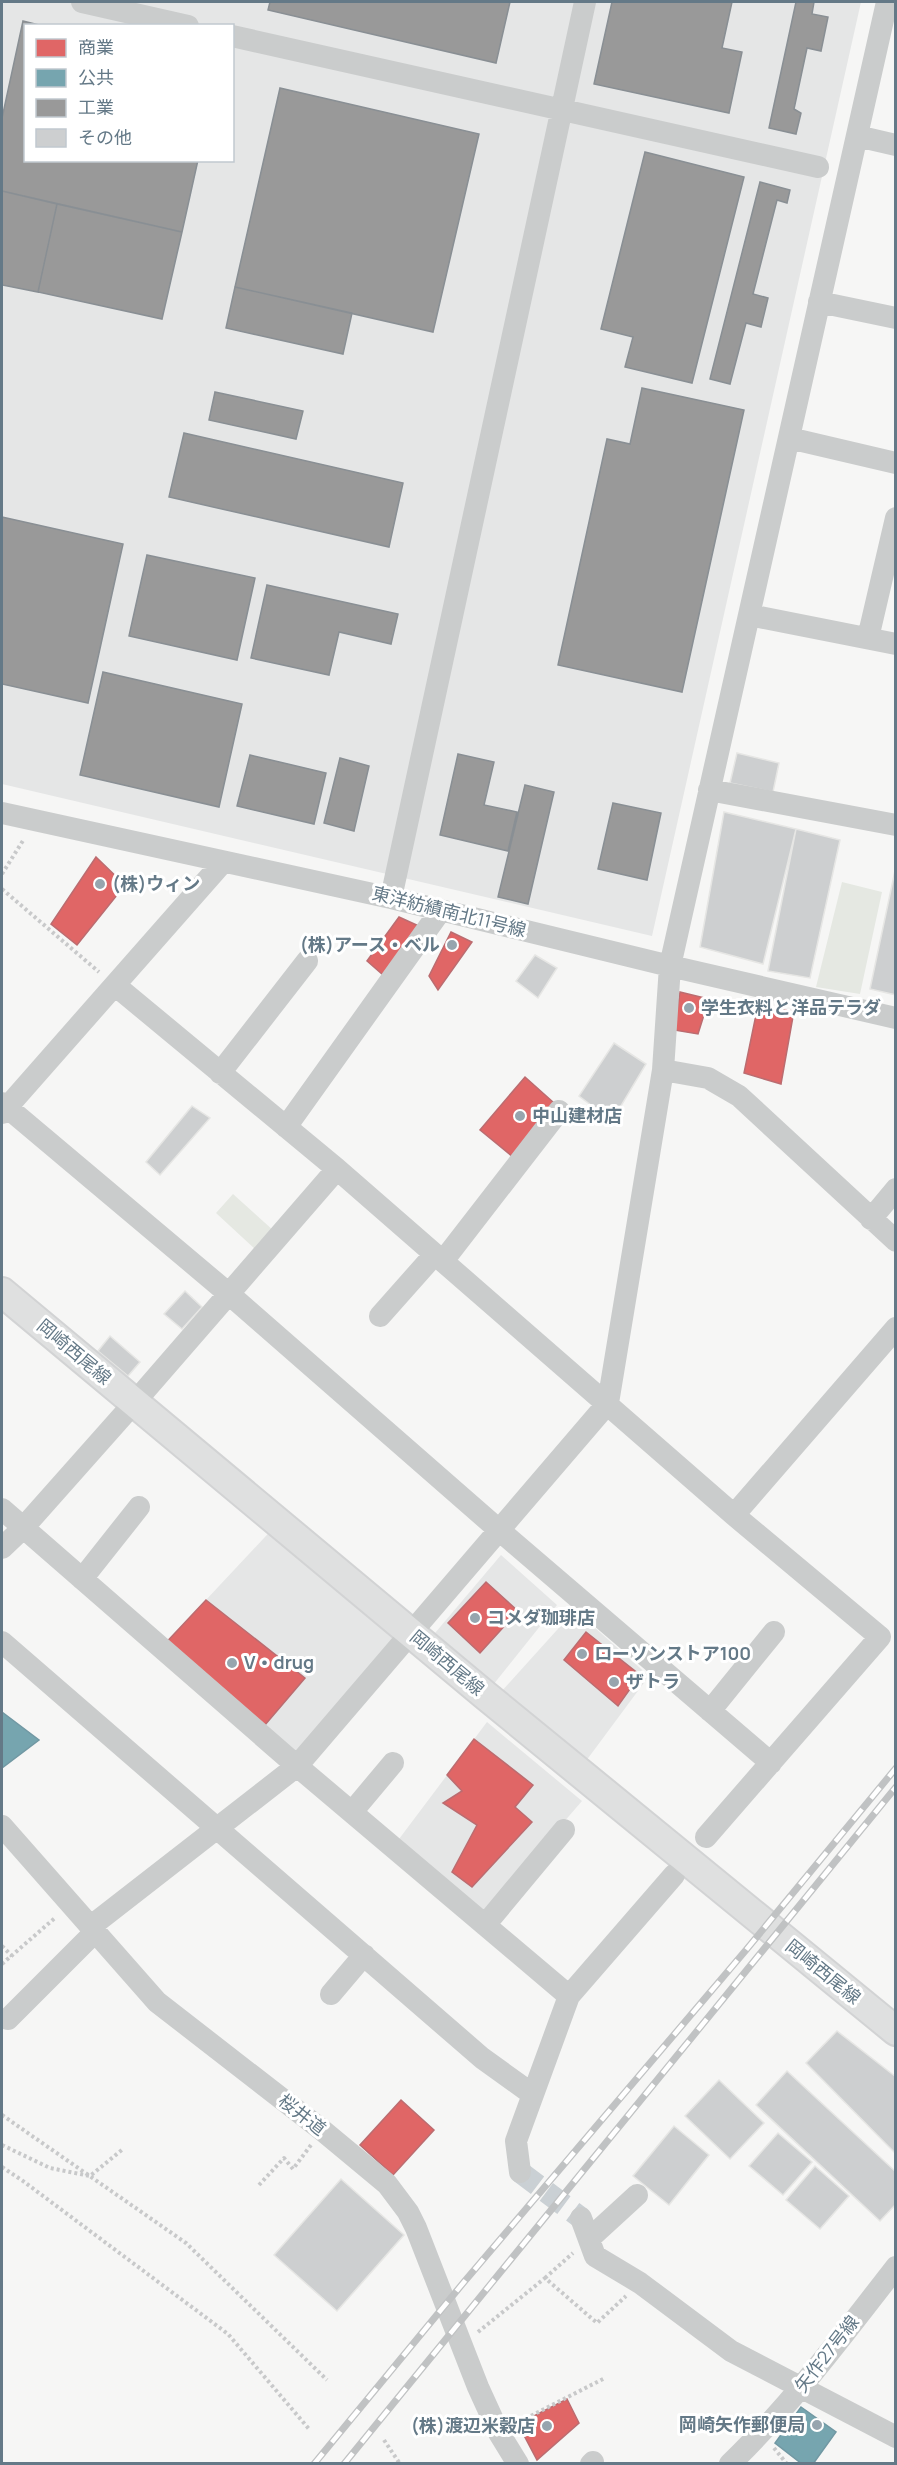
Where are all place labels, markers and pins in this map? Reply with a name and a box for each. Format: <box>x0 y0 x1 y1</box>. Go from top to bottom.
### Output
place label: (株)ウィン <box>112 871 200 895</box>
marker: (株)ウィン <box>93 877 107 891</box>
place label: (株)アース・ベル <box>300 932 440 956</box>
marker: (株)アース・ベル <box>445 938 459 952</box>
place label: 学生衣料と洋品テラダ <box>701 995 881 1019</box>
marker: 学生衣料と洋品テラダ <box>682 1001 696 1015</box>
place label: 中山建材店 <box>532 1103 622 1127</box>
marker: 中山建材店 <box>513 1109 527 1123</box>
place label: コメダ珈琲店 <box>487 1605 595 1629</box>
marker: コメダ珈琲店 <box>468 1611 482 1625</box>
place label: ローソンストア100 <box>594 1641 751 1665</box>
marker: ローソンストア100 <box>575 1647 589 1661</box>
place label: V・drug <box>244 1650 314 1674</box>
marker: V・drug <box>225 1656 239 1670</box>
place label: ザトラ <box>626 1669 680 1693</box>
marker: ザトラ <box>607 1675 621 1689</box>
place label: 岡崎矢作郵便局 <box>679 2412 805 2436</box>
place label: (株)渡辺米穀店 <box>411 2413 535 2437</box>
marker: 岡崎矢作郵便局 <box>810 2418 824 2432</box>
marker: (株)渡辺米穀店 <box>540 2419 554 2433</box>

